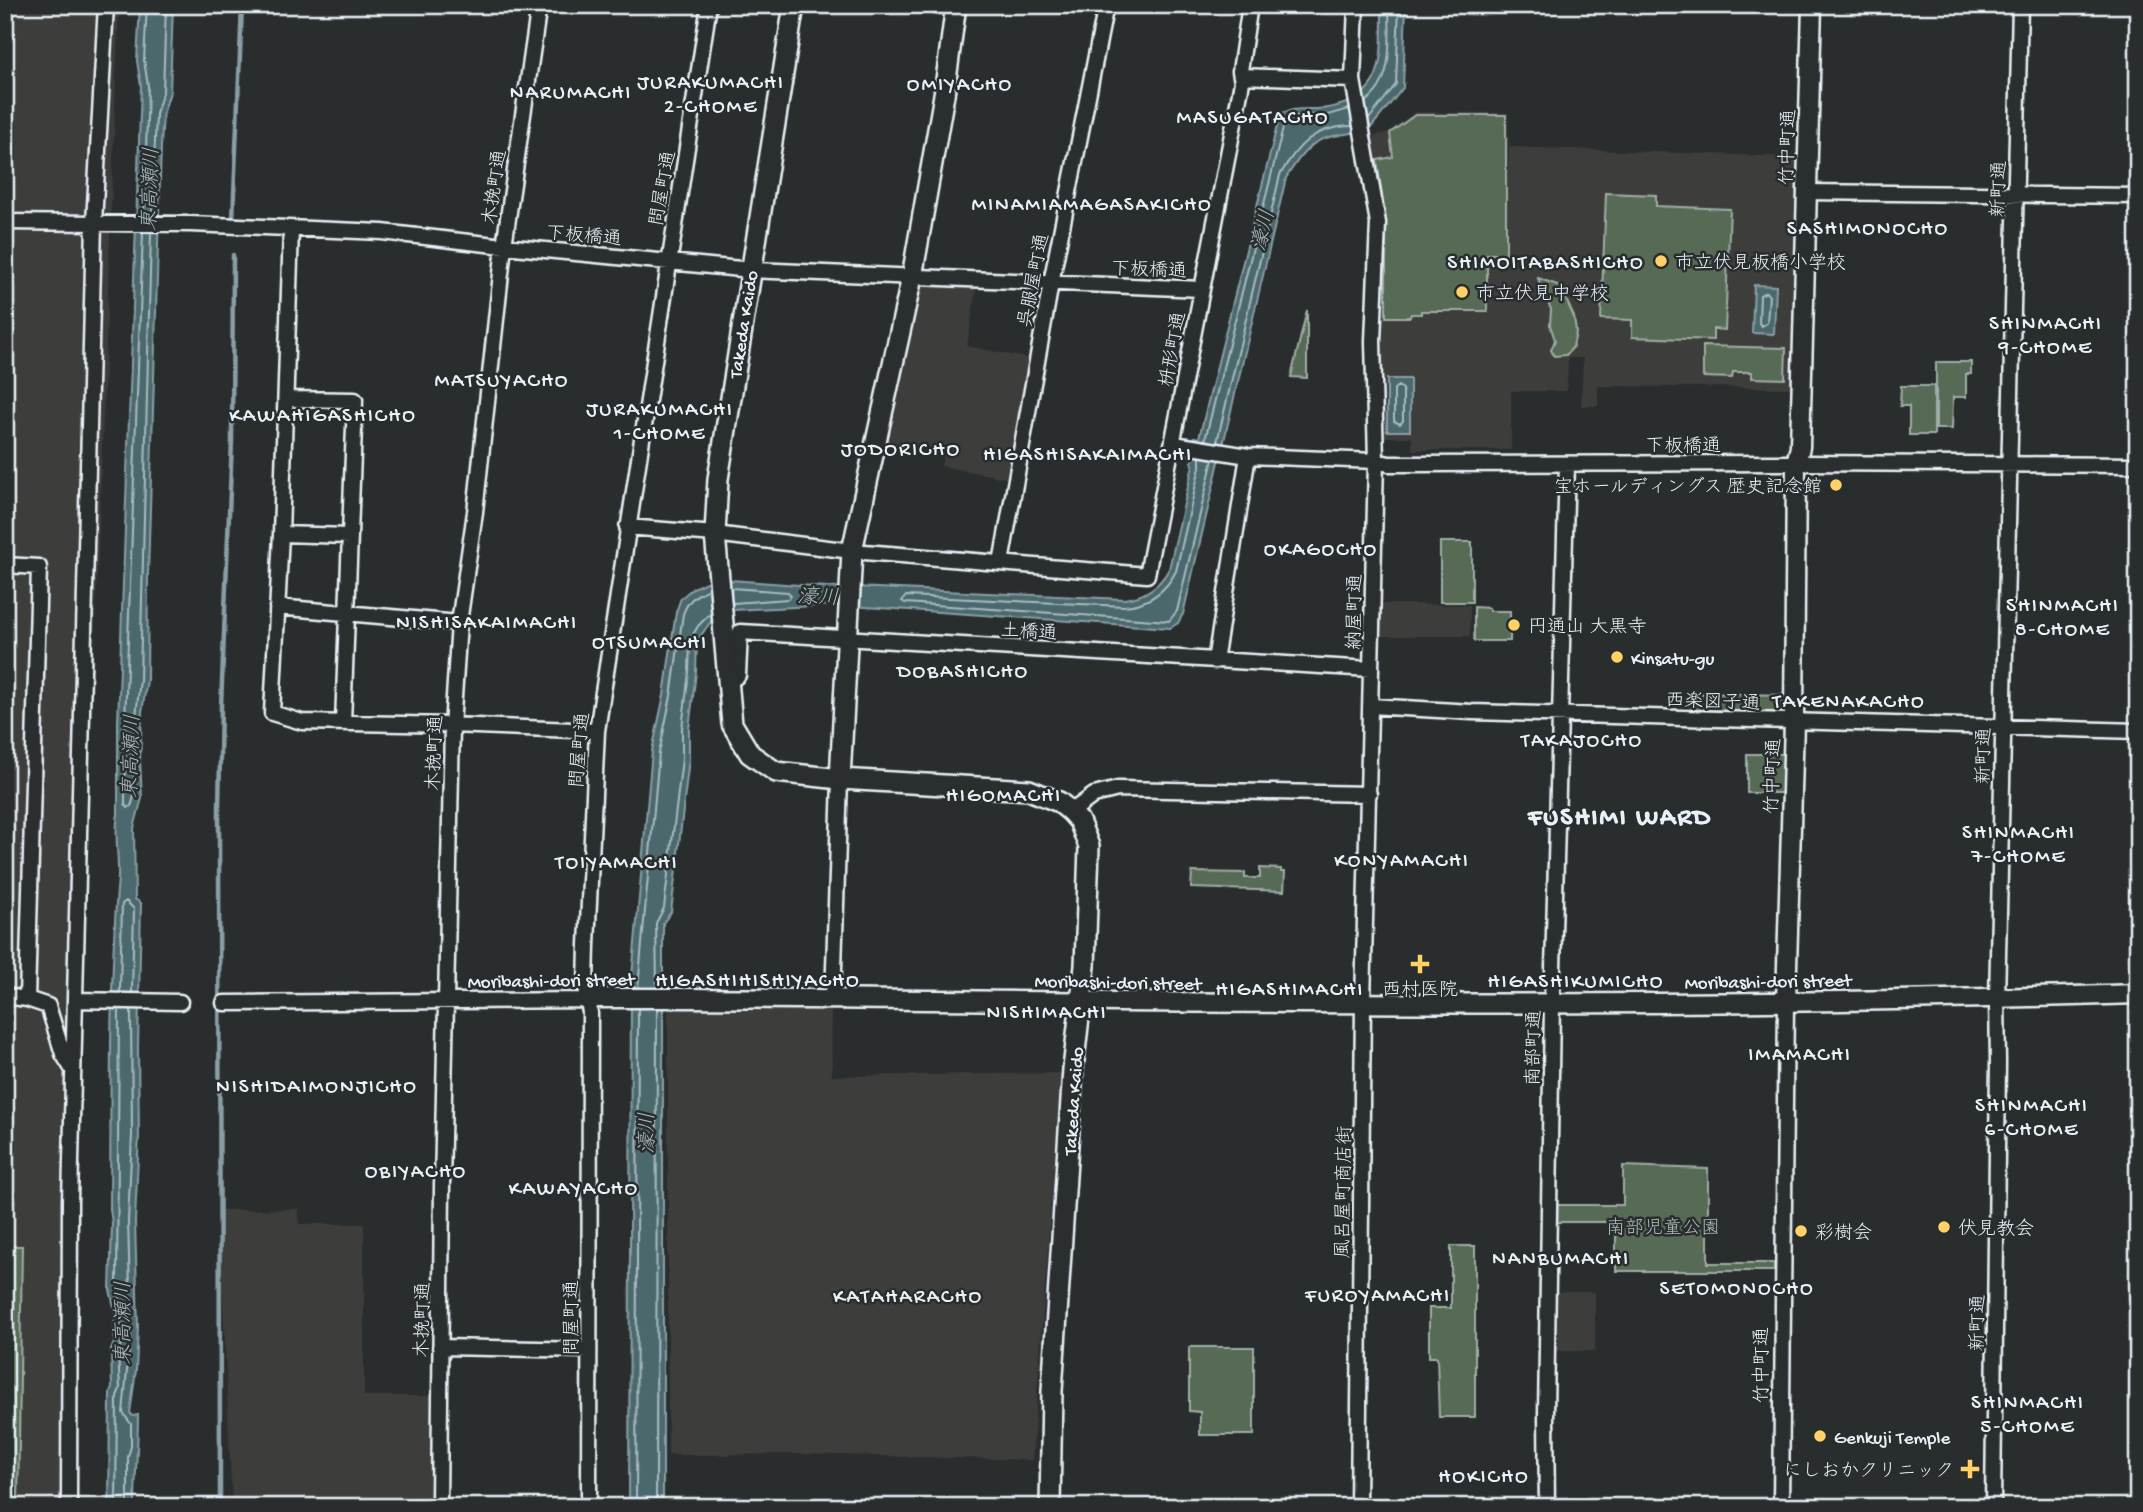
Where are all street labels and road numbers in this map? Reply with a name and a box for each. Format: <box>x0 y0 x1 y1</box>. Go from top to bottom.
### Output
street label: 竹中町通 <box>1776 109 1802 186</box>
street label: 木挽町通 <box>479 148 513 227</box>
street label: 問屋町通 <box>647 149 682 228</box>
street label: 新町通 <box>1988 160 2013 218</box>
street label: 下板橋通 <box>545 223 623 252</box>
street label: 呉服屋町通 <box>1015 232 1056 329</box>
street label: 下板橋通 <box>1110 259 1187 284</box>
street label: Takeda Kaido <box>725 269 765 381</box>
street label: 枡形町通 <box>1157 310 1192 389</box>
street label: 下板橋通 <box>1645 436 1721 459</box>
street label: 納屋町通 <box>1343 574 1369 650</box>
street label: 土橋通 <box>1000 621 1058 646</box>
street label: 西楽図子通 <box>1665 689 1761 717</box>
street label: 問屋町通 <box>567 711 596 789</box>
street label: 木挽町通 <box>423 715 449 792</box>
street label: 新町通 <box>1974 727 1997 785</box>
street label: 竹中町通 <box>1761 738 1787 815</box>
street label: Moribashi-dori street <box>467 970 637 995</box>
street label: Moribashi-dori street <box>1684 971 1854 996</box>
street label: Moribashi-dori street <box>1034 972 1204 997</box>
street label: 南部町通 <box>1522 1010 1548 1086</box>
street label: Takeda Kaido <box>1060 1046 1091 1157</box>
street label: 風呂屋町商店街 <box>1332 1125 1358 1259</box>
street label: 問屋町通 <box>562 1280 585 1356</box>
street label: 木挽町通 <box>411 1282 437 1358</box>
street label: 新町通 <box>1968 1294 1991 1352</box>
street label: 竹中町通 <box>1751 1327 1775 1403</box>

